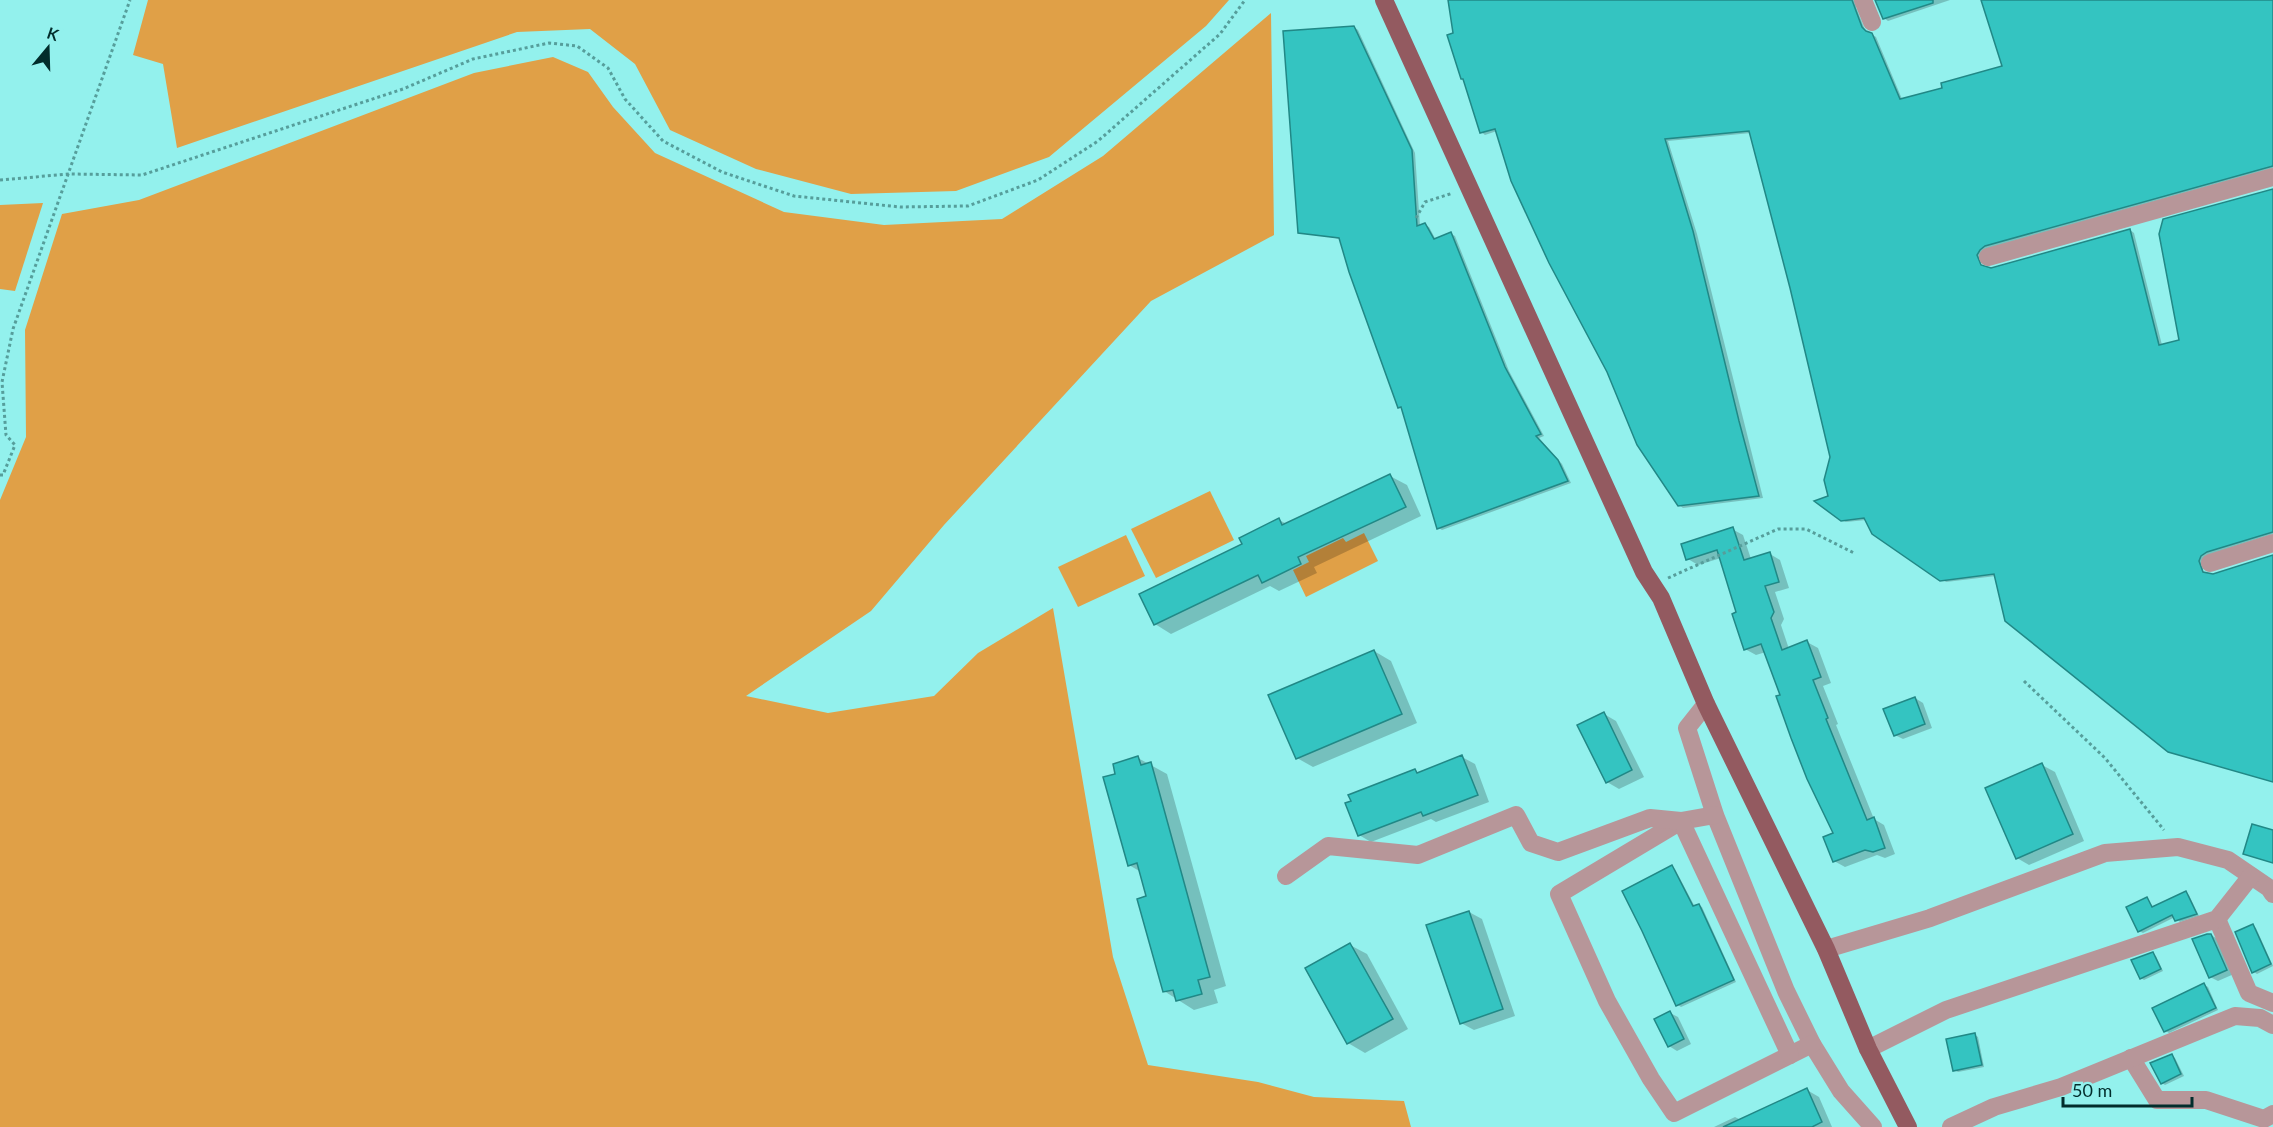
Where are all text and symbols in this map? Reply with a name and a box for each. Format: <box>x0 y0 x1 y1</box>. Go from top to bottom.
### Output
north arrow <box>18 18 78 78</box>
text: K <box>45 23 62 44</box>
scale bar <box>2063 1070 2192 1108</box>
text: 50 m <box>2072 1079 2112 1101</box>

